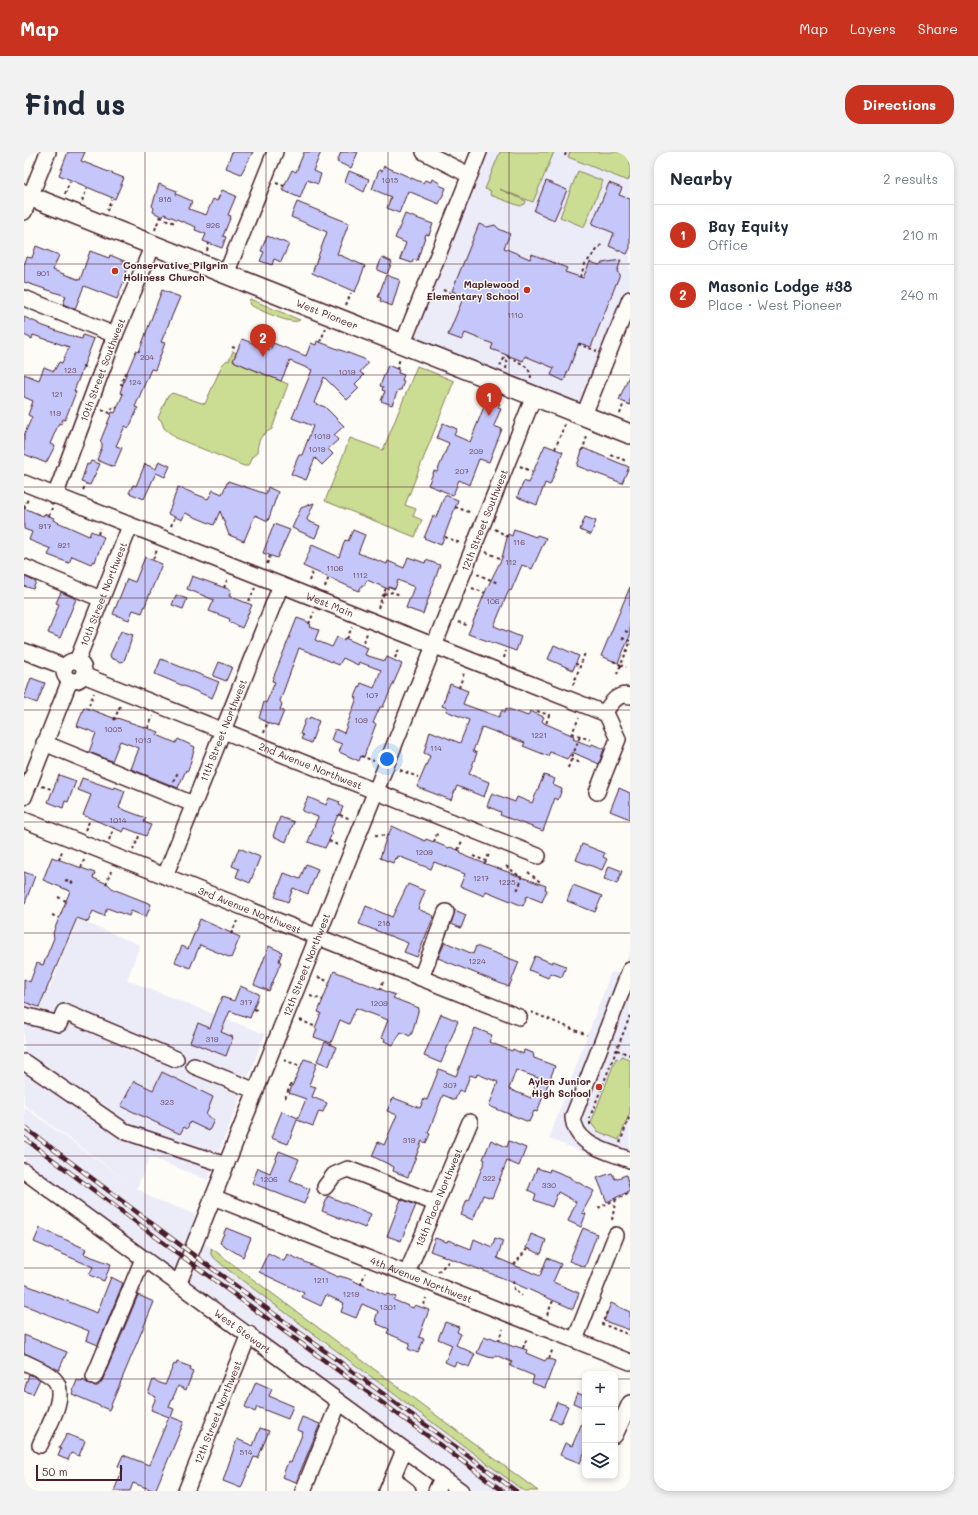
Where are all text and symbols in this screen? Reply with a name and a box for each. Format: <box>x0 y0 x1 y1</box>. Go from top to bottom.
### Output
text: Map <box>20 16 59 41</box>
text: Map <box>799 19 828 38</box>
text: Layers <box>850 19 896 38</box>
text: Share <box>918 19 958 38</box>
button: Directions <box>845 85 954 124</box>
text: Find us <box>24 86 125 122</box>
text: Nearby <box>670 167 732 189</box>
text: 2 results <box>883 170 938 187</box>
house number: 1015 <box>382 175 399 185</box>
house number: 918 <box>158 194 172 204</box>
text: Bay Equity <box>708 216 789 236</box>
house number: 926 <box>206 220 220 230</box>
text: 1 <box>680 226 686 243</box>
text: 210 m <box>902 226 938 243</box>
text: Office <box>708 236 748 253</box>
place label: Conservative Pilgrim Holiness Church <box>123 258 228 284</box>
marker: Conservative Pilgrim Holiness Church <box>110 266 120 276</box>
house number: 901 <box>36 268 50 278</box>
text: Masonic Lodge #38 <box>708 276 852 296</box>
place label: Maplewood Elementary School <box>427 277 520 303</box>
marker: Maplewood Elementary School <box>522 285 532 295</box>
text: 2 <box>679 286 687 303</box>
text: 240 m <box>901 286 938 303</box>
street label: West Pioneer <box>294 295 360 333</box>
text: Place · West Pioneer <box>708 296 842 313</box>
house number: 1110 <box>507 310 523 320</box>
street label: 10th Street Southwest <box>76 316 128 423</box>
pin: 2 <box>250 324 276 357</box>
house number: 204 <box>140 352 154 362</box>
house number: 123 <box>64 365 77 375</box>
house number: 1019 <box>339 367 356 377</box>
house number: 124 <box>129 377 142 387</box>
pin: 1 <box>476 383 502 416</box>
house number: 121 <box>51 389 63 399</box>
house number: 119 <box>49 408 61 418</box>
house number: 1019 <box>314 431 331 441</box>
house number: 1019 <box>309 444 326 454</box>
house number: 209 <box>469 446 483 456</box>
house number: 207 <box>455 466 469 476</box>
street label: 12th Street Southwest <box>458 467 511 573</box>
house number: 917 <box>39 521 52 531</box>
house number: 116 <box>513 537 525 547</box>
house number: 921 <box>58 540 70 550</box>
street label: 10th Street Northwest <box>77 540 130 648</box>
house number: 112 <box>505 557 517 567</box>
house number: 1106 <box>327 563 344 573</box>
house number: 1112 <box>352 570 368 580</box>
street label: West Main <box>304 589 356 620</box>
house number: 106 <box>486 596 500 606</box>
street label: 11th Street Northwest <box>196 677 250 783</box>
house number: 107 <box>366 690 379 700</box>
house number: 109 <box>354 715 368 725</box>
house number: 1005 <box>104 724 122 734</box>
house number: 1221 <box>531 730 547 740</box>
house number: 1013 <box>135 735 152 745</box>
street label: 2nd Avenue Northwest <box>257 739 364 792</box>
house number: 114 <box>430 743 442 753</box>
your location <box>377 749 397 769</box>
house number: 1014 <box>110 815 127 825</box>
house number: 1209 <box>415 847 433 857</box>
house number: 1217 <box>473 873 490 883</box>
house number: 1225 <box>498 877 516 887</box>
street label: 3rd Avenue Northwest <box>196 883 303 937</box>
street label: 12th Street Northwest <box>279 911 333 1018</box>
house number: 218 <box>378 918 391 928</box>
house number: 1224 <box>468 956 486 966</box>
house number: 317 <box>240 997 253 1007</box>
house number: 1209 <box>370 998 388 1008</box>
house number: 319 <box>206 1034 219 1044</box>
place label: Aylen Junior High School <box>528 1074 591 1100</box>
house number: 307 <box>443 1080 458 1090</box>
marker: Aylen Junior High School <box>594 1082 604 1092</box>
house number: 323 <box>160 1097 174 1107</box>
house number: 319 <box>403 1135 416 1145</box>
street label: 13th Place Northwest <box>412 1146 465 1249</box>
house number: 322 <box>482 1173 496 1183</box>
house number: 1206 <box>260 1174 278 1184</box>
house number: 330 <box>542 1180 556 1190</box>
street label: 4th Avenue Northwest <box>368 1253 474 1306</box>
house number: 1211 <box>313 1275 329 1285</box>
house number: 1219 <box>343 1289 359 1299</box>
house number: 1301 <box>380 1302 396 1312</box>
street label: West Stewart <box>211 1306 274 1357</box>
street label: 12th Street Northwest <box>191 1358 245 1466</box>
map controls <box>582 1371 618 1479</box>
button: + <box>582 1371 618 1407</box>
button: − <box>582 1407 618 1443</box>
button: layers <box>582 1443 618 1479</box>
house number: 514 <box>240 1447 253 1457</box>
scale bar <box>36 1463 122 1482</box>
text: 50 m <box>42 1464 68 1479</box>

